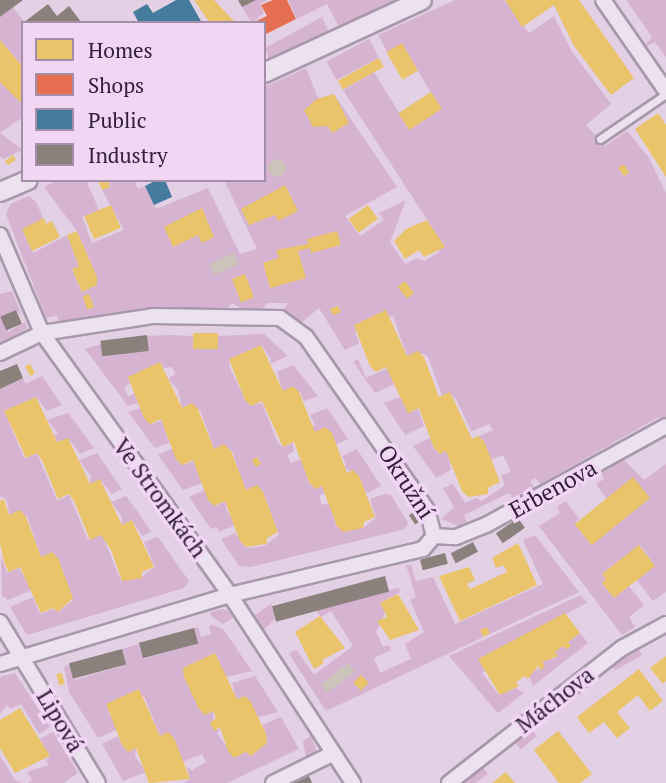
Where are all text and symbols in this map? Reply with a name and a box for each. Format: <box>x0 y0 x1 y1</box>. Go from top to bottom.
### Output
legend <box>21 21 266 182</box>
text: Homes <box>88 36 153 64</box>
text: Shops <box>88 71 144 99</box>
text: Public <box>88 106 146 134</box>
text: Industry <box>88 141 168 169</box>
street label: Ve Stromkách <box>107 433 213 563</box>
street label: Okružní <box>372 440 440 524</box>
street label: Erbenova <box>505 454 601 524</box>
street label: Máchova <box>511 661 599 739</box>
street label: Lipová <box>31 685 89 757</box>

